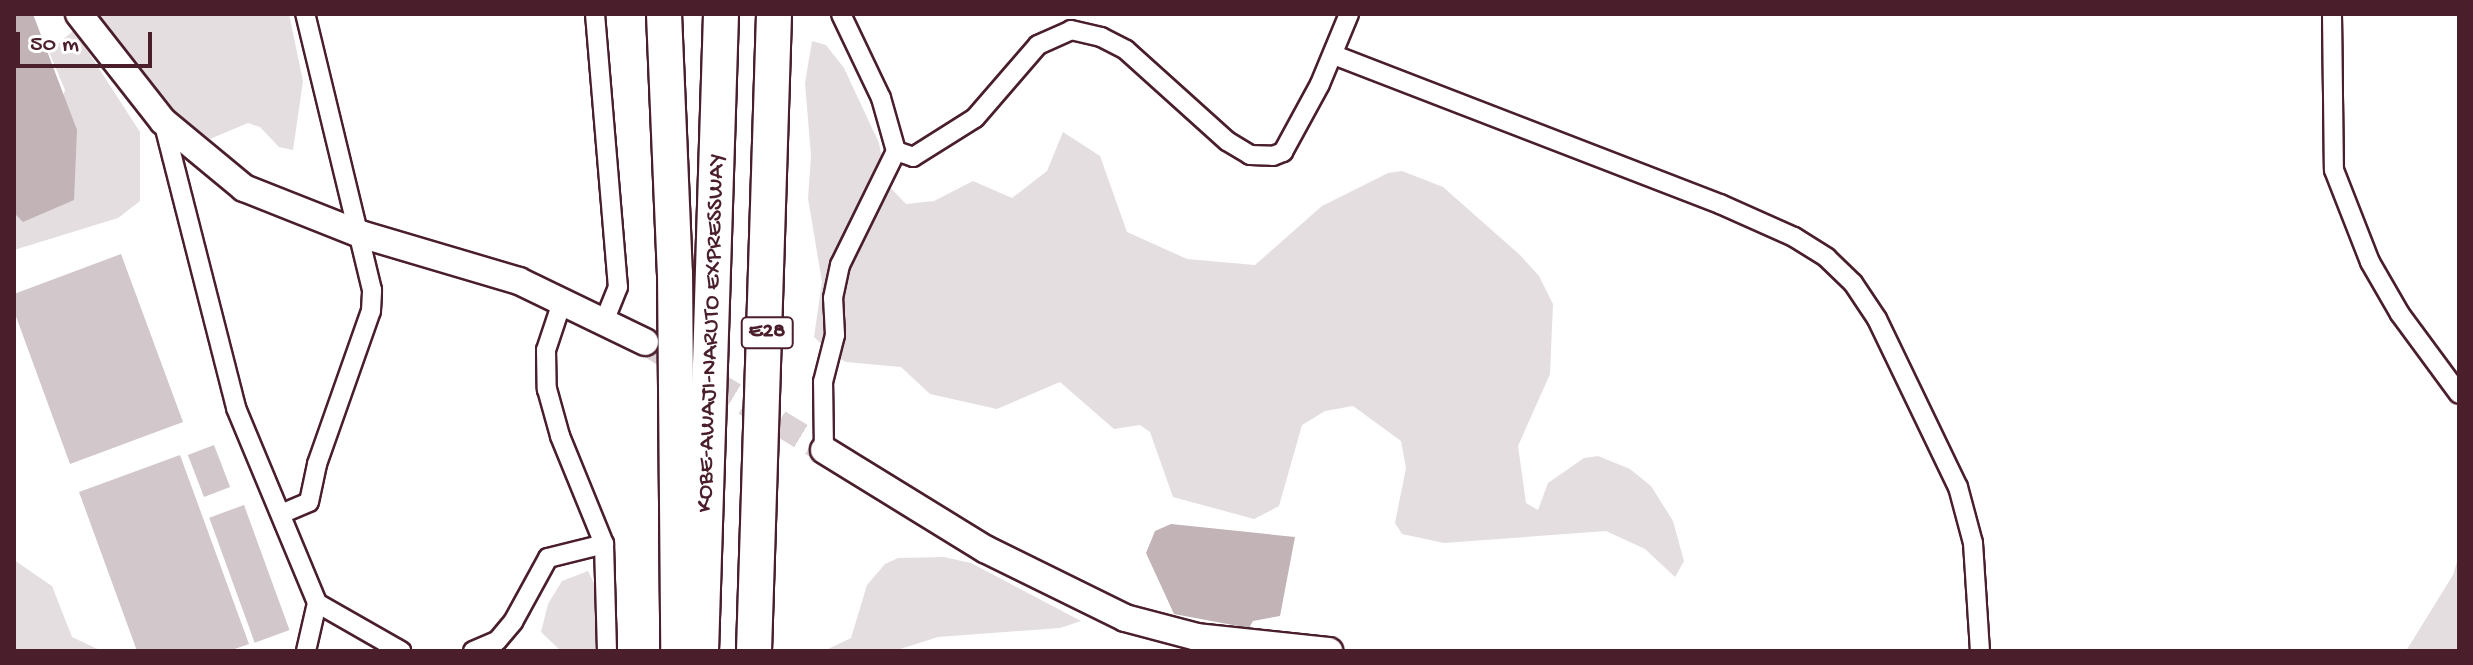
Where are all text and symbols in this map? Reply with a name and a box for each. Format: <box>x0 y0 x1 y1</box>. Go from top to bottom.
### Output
scale bar <box>20 16 156 66</box>
text: 50 m <box>30 31 79 60</box>
street label: KOBE-AWAJI-NARUTO EXPRESSWAY <box>691 153 733 513</box>
road number: E28 <box>739 315 795 351</box>

